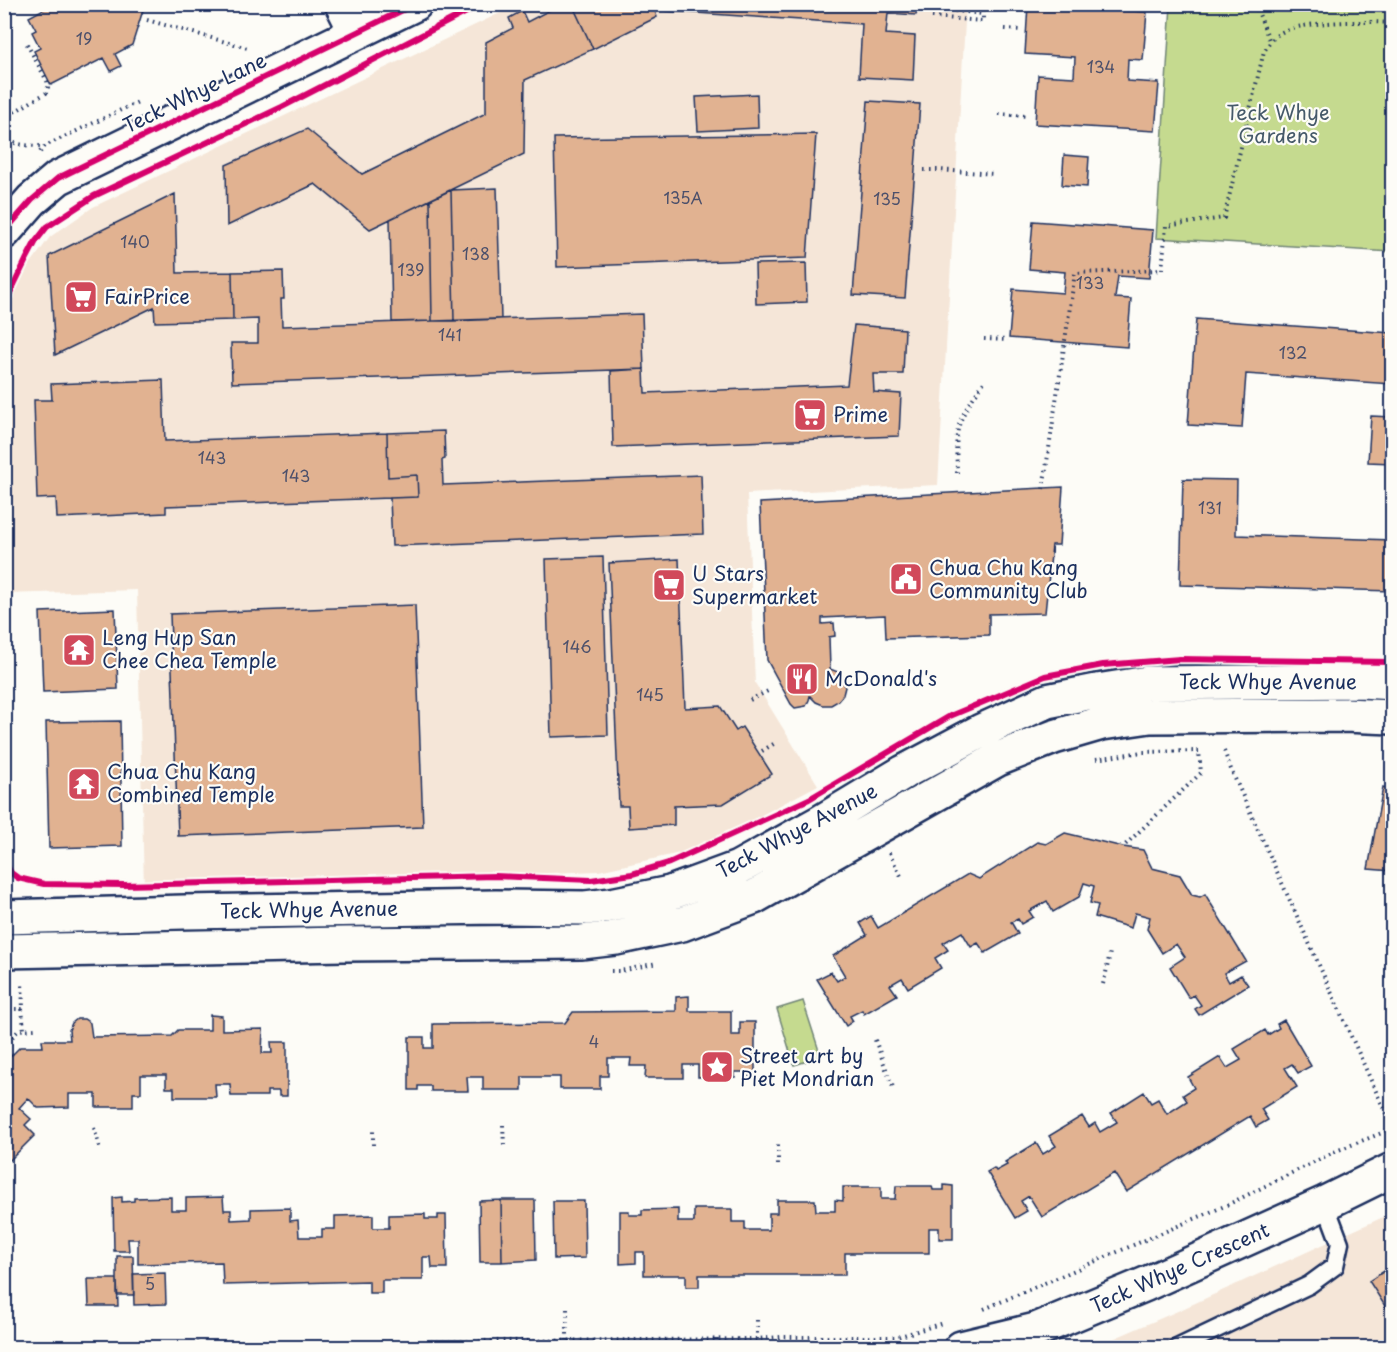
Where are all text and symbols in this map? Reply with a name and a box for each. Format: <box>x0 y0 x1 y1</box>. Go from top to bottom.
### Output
house number: 19 <box>76 26 92 50</box>
street label: Teck Whye Lane <box>118 44 271 140</box>
house number: 134 <box>1087 54 1115 78</box>
park label: Teck Whye Gardens <box>1227 97 1330 150</box>
house number: 135A <box>663 185 703 209</box>
house number: 135 <box>873 186 901 210</box>
house number: 140 <box>120 229 150 253</box>
house number: 138 <box>462 241 490 265</box>
house number: 139 <box>398 257 424 281</box>
house number: 133 <box>1076 270 1104 294</box>
supermarket icon: FairPrice <box>63 279 99 315</box>
place label: FairPrice <box>104 281 190 311</box>
house number: 141 <box>438 322 462 346</box>
house number: 132 <box>1279 340 1307 364</box>
supermarket icon: Prime <box>792 397 828 433</box>
place label: Prime <box>833 399 888 429</box>
house number: 143 <box>198 445 226 469</box>
house number: 143 <box>282 463 310 487</box>
house number: 131 <box>1198 495 1222 519</box>
place label: Chua Chu Kang Community Club <box>929 552 1088 605</box>
place label: U Stars Supermarket <box>692 558 818 611</box>
public building icon: Chua Chu Kang Community Club <box>888 561 924 597</box>
supermarket icon: U Stars Supermarket <box>651 567 687 603</box>
place label: Leng Hup San Chee Chea Temple <box>102 622 277 675</box>
temple icon: Leng Hup San Chee Chea Temple <box>61 632 97 668</box>
house number: 146 <box>562 634 592 658</box>
restaurant icon: McDonald's <box>784 661 820 697</box>
place label: McDonald's <box>825 663 937 693</box>
street label: Teck Whye Avenue <box>1179 666 1357 696</box>
house number: 145 <box>636 682 664 706</box>
place label: Chua Chu Kang Combined Temple <box>107 756 275 809</box>
temple icon: Chua Chu Kang Combined Temple <box>66 766 102 802</box>
street label: Teck Whye Avenue <box>711 775 882 885</box>
street label: Teck Whye Avenue <box>220 892 398 926</box>
house number: 4 <box>589 1029 599 1053</box>
place label: Street art by Piet Mondrian <box>740 1040 874 1093</box>
place icon: Street art by Piet Mondrian <box>699 1049 735 1085</box>
street label: Teck Whye Crescent <box>1085 1214 1274 1320</box>
house number: 5 <box>145 1271 155 1295</box>

